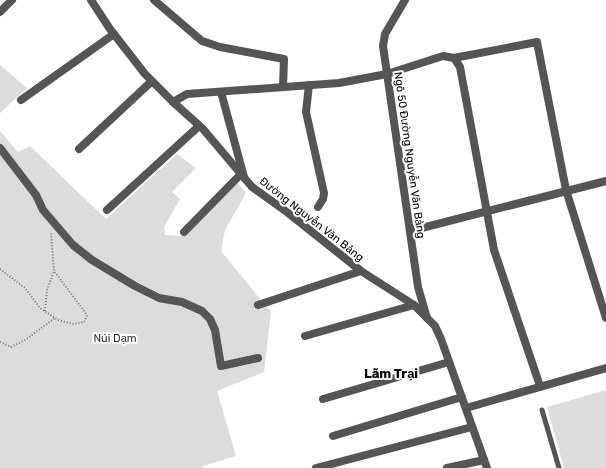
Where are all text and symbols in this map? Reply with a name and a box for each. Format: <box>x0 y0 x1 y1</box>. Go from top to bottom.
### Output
street label: Ngõ 50 Đường Nguyễn Văn Bảng <box>391 71 428 239</box>
street label: Đường Nguyễn Văn Bảng <box>257 174 367 264</box>
park label: Núi Dạm <box>93 332 137 345</box>
district label: Lãm Trại <box>364 366 418 381</box>

